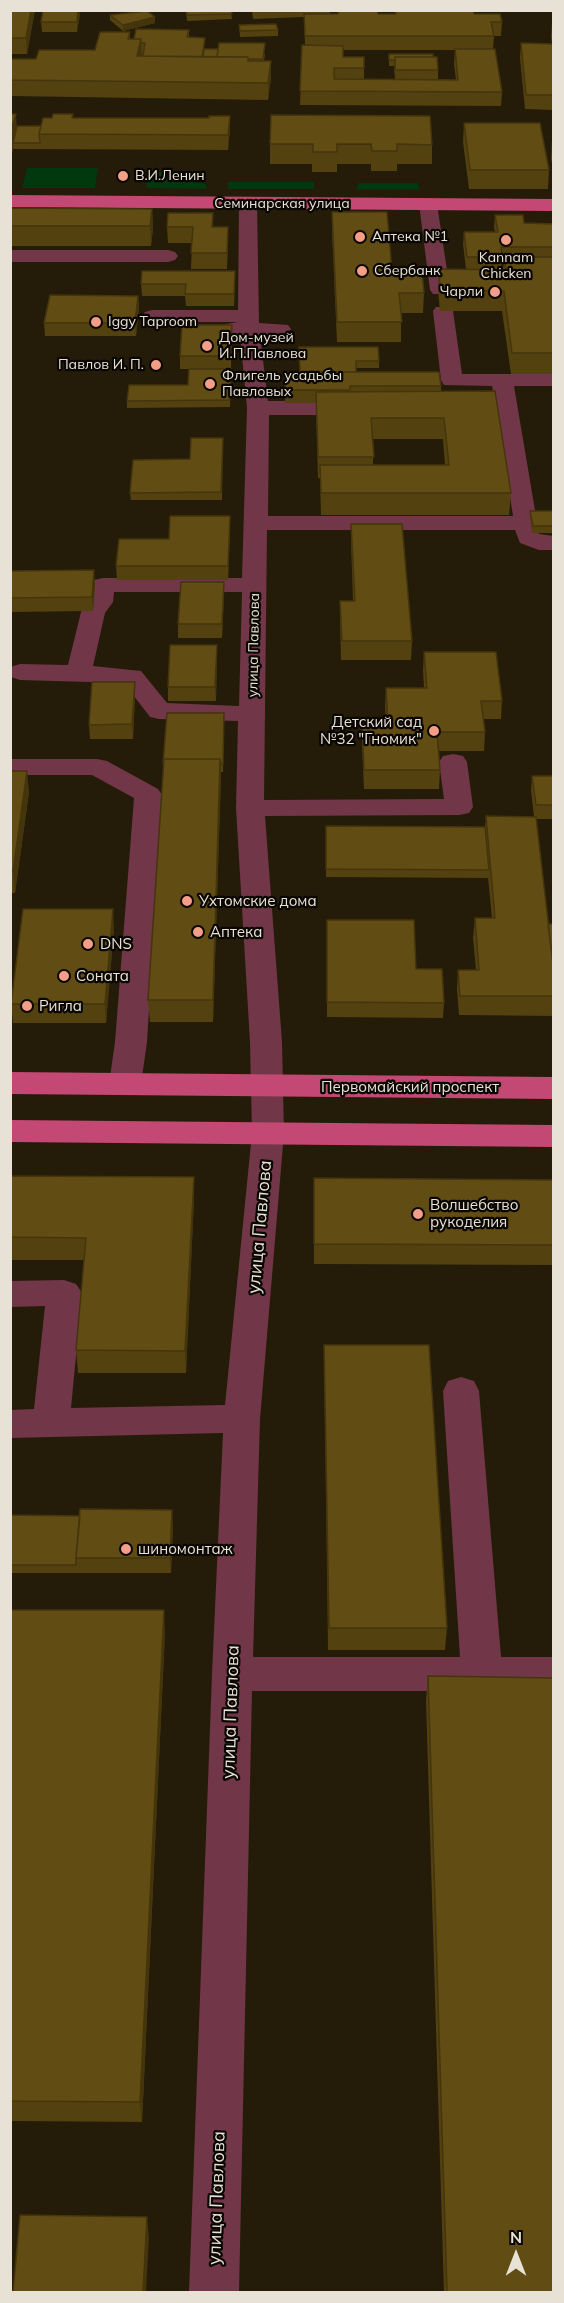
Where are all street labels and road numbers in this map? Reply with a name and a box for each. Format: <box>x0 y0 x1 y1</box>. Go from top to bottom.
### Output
street label: Семинарская улица <box>214 196 350 212</box>
street label: улица Павлова <box>245 593 263 697</box>
street label: Первомайский проспект <box>321 1078 499 1096</box>
street label: улица Павлова <box>243 1159 277 1295</box>
street label: улица Павлова <box>218 1645 244 1779</box>
street label: улица Павлова <box>204 2131 230 2265</box>

